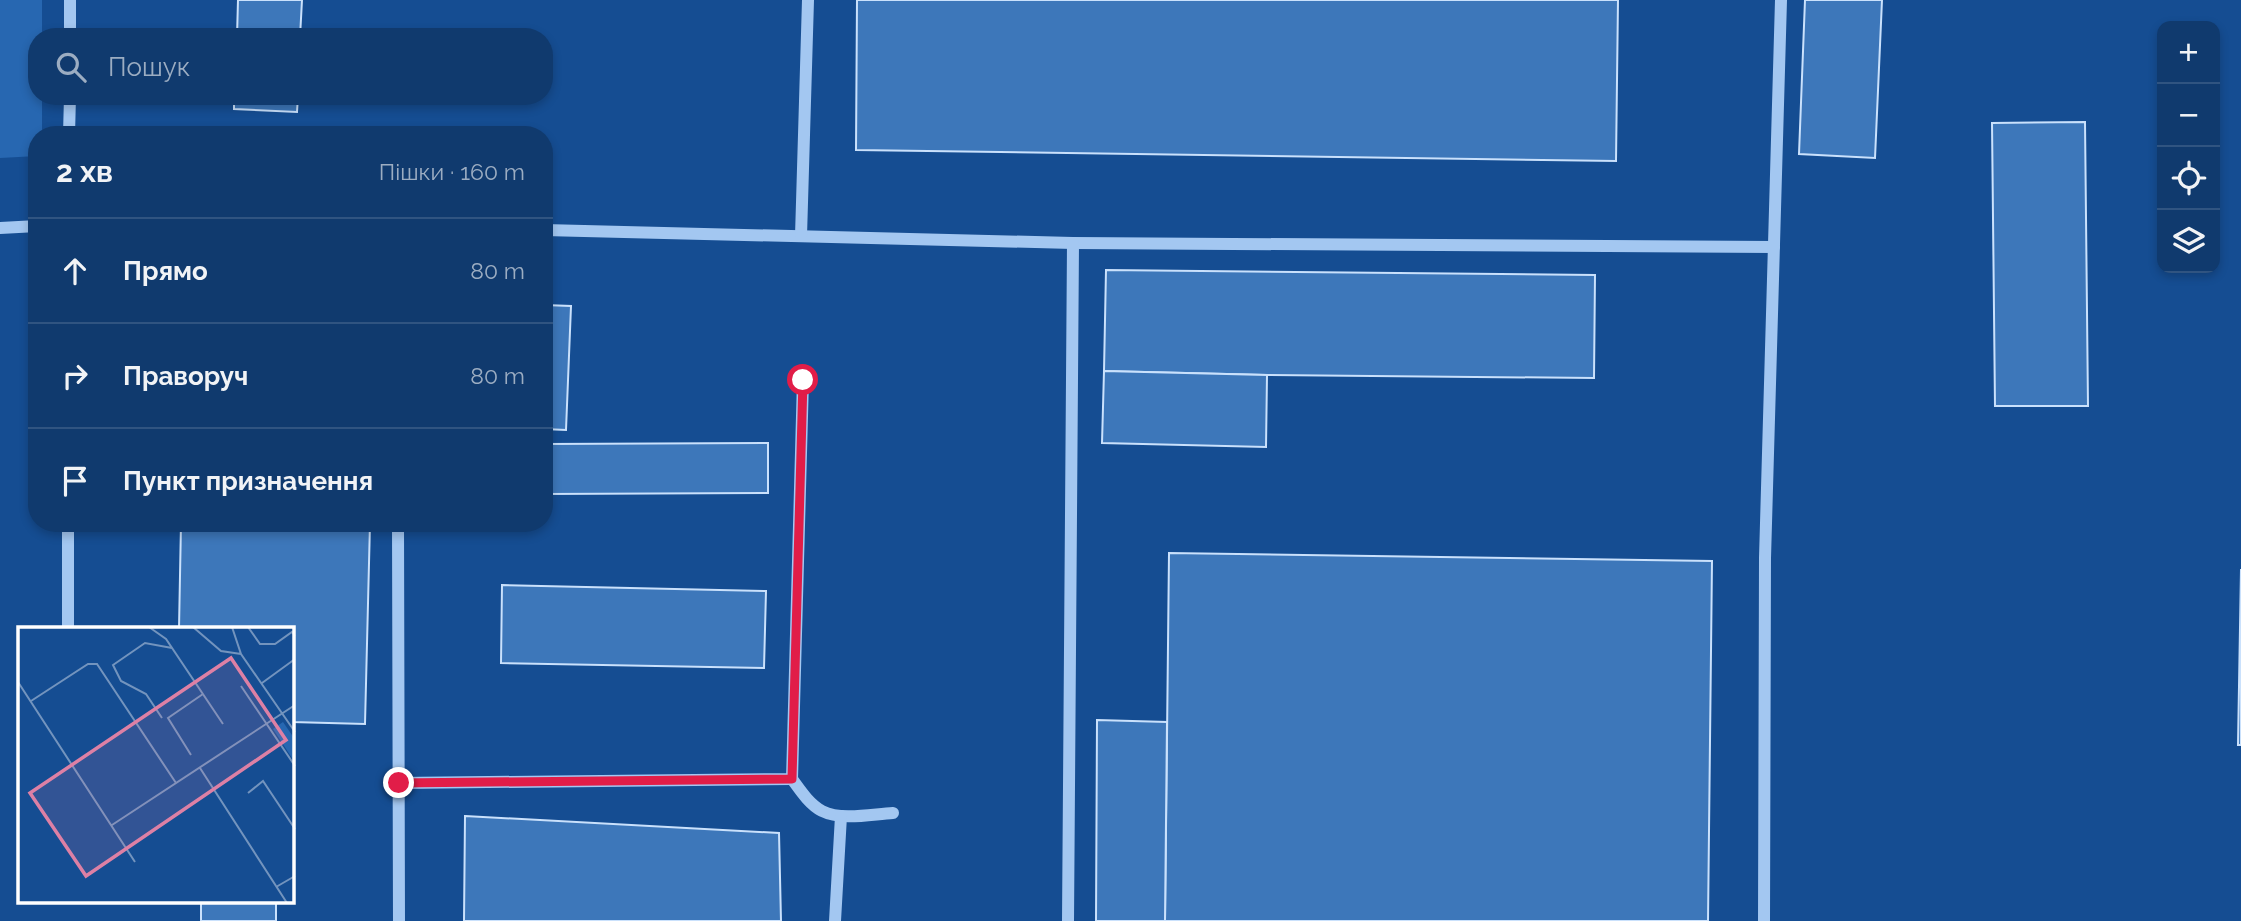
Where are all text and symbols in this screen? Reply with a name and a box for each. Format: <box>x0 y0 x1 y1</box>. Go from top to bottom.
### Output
map controls <box>2157 21 2220 273</box>
button: + <box>2157 21 2220 84</box>
search box <box>28 28 553 105</box>
icon: search <box>52 48 90 86</box>
text: Пошук <box>108 52 190 82</box>
button: − <box>2157 84 2220 147</box>
button: locate <box>2157 147 2220 210</box>
text: 2 хв <box>56 154 113 189</box>
text: Пішки · 160 m <box>379 158 525 185</box>
button: layers <box>2157 210 2220 273</box>
icon: ahead <box>56 252 94 290</box>
text: Прямо <box>123 256 208 286</box>
text: 80 m <box>470 257 525 284</box>
icon: right <box>56 357 94 395</box>
text: Праворуч <box>123 361 248 391</box>
text: 80 m <box>470 362 525 389</box>
route start <box>787 364 818 395</box>
icon: arrive <box>56 462 94 500</box>
text: Пункт призначення <box>123 466 373 496</box>
inset map <box>18 627 294 904</box>
route end <box>383 767 414 798</box>

